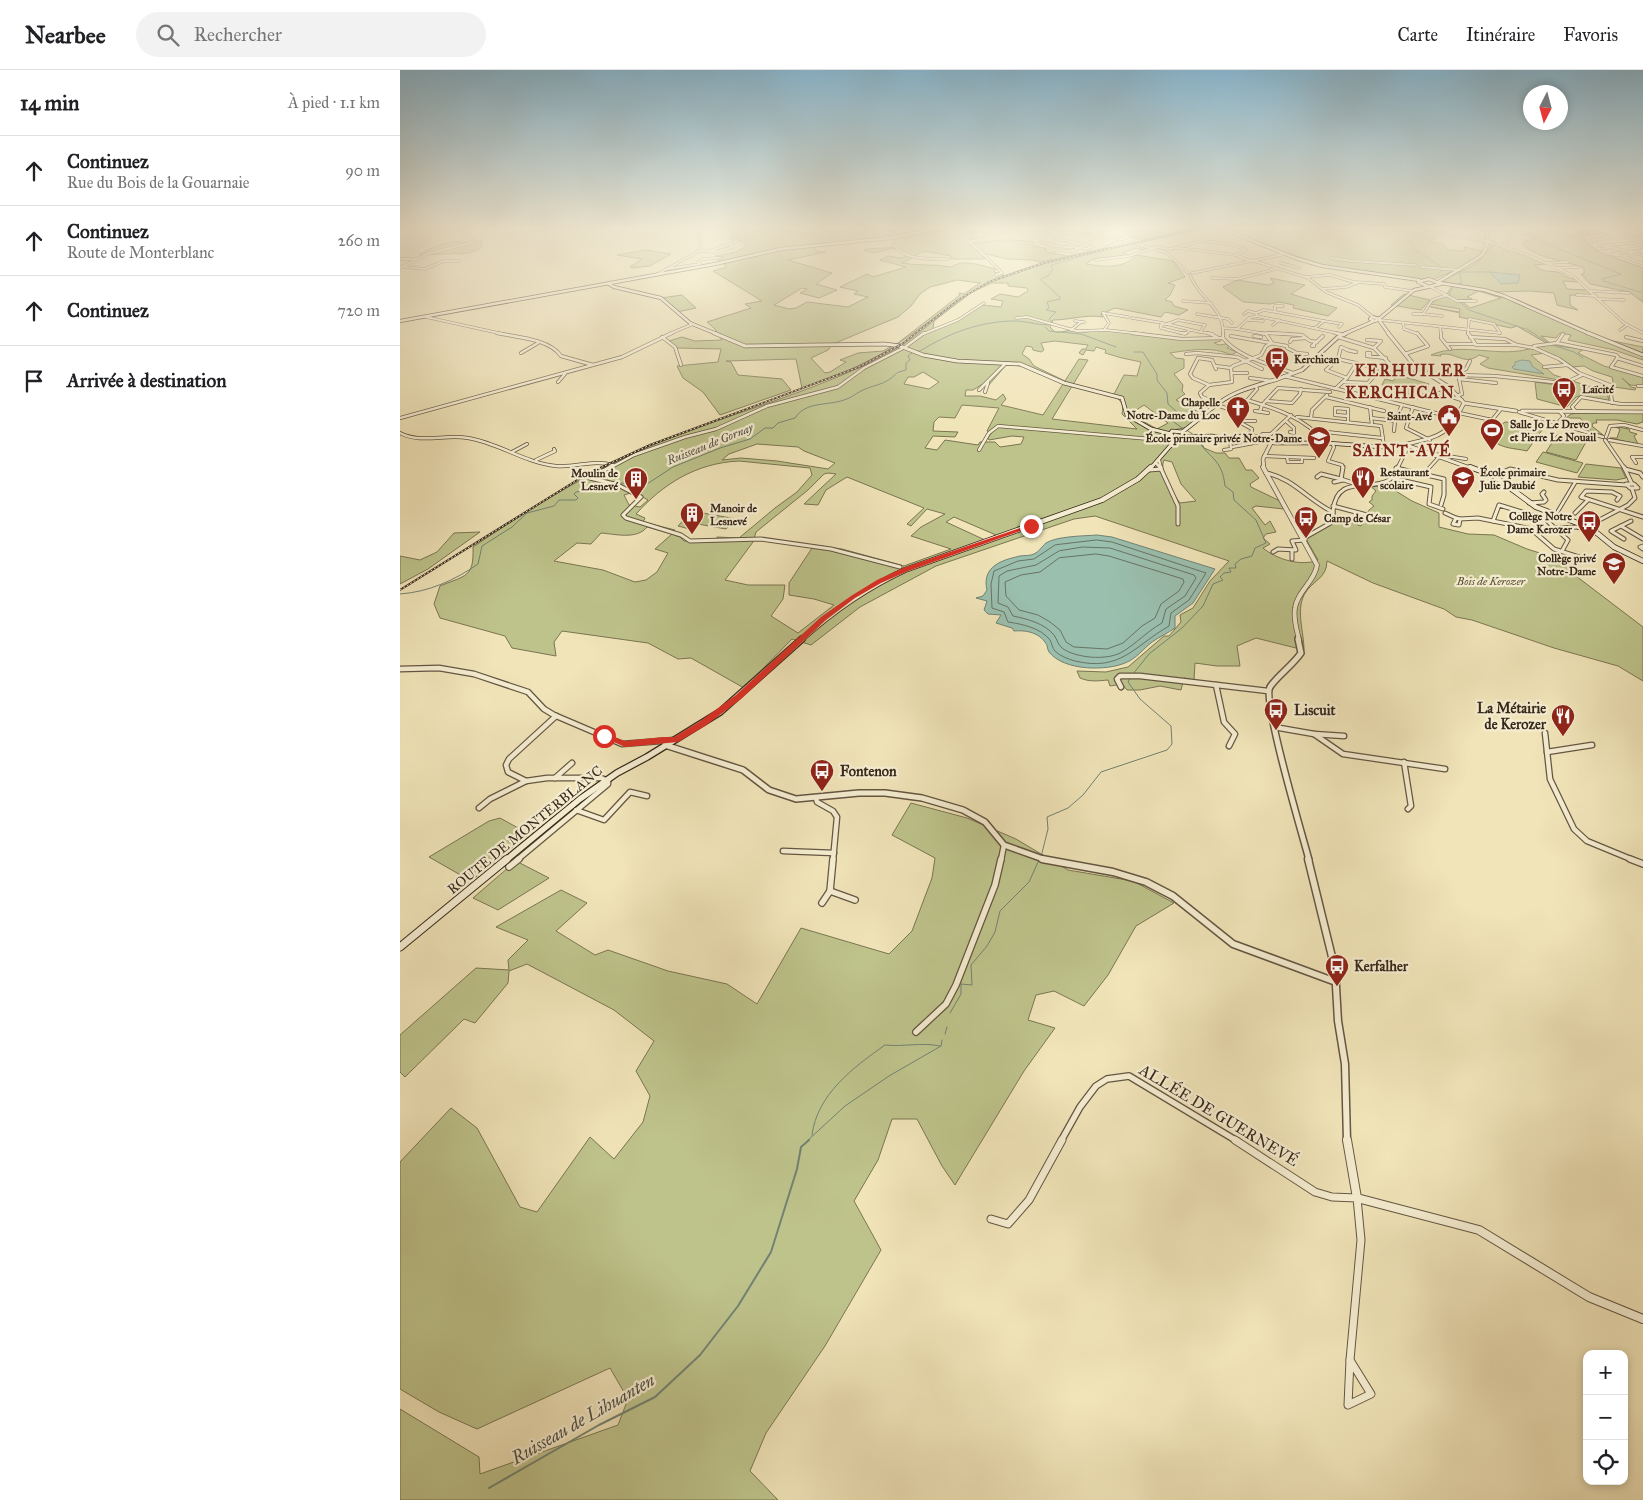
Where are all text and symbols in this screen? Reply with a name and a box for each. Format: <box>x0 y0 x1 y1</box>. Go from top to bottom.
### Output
search box <box>136 12 486 57</box>
text: Nearbee <box>25 20 106 50</box>
icon: search <box>154 21 182 49</box>
text: Rechercher <box>194 23 282 46</box>
text: Carte <box>1398 24 1438 46</box>
text: Itinéraire <box>1466 24 1535 46</box>
text: Favoris <box>1563 24 1618 46</box>
north arrow <box>1523 85 1568 130</box>
text: 14 min <box>20 90 79 116</box>
text: À pied · 1.1 km <box>288 93 380 112</box>
text: Continuez <box>67 150 149 173</box>
icon: ahead <box>20 157 48 185</box>
text: 90 m <box>345 161 380 180</box>
text: Rue du Bois de la Gouarnaie <box>67 173 249 192</box>
text: Continuez <box>67 220 149 243</box>
icon: ahead <box>20 227 48 255</box>
text: 260 m <box>338 231 380 250</box>
text: Route de Monterblanc <box>67 243 214 262</box>
icon: ahead <box>20 297 48 325</box>
text: Continuez <box>67 299 149 322</box>
text: 720 m <box>337 301 380 320</box>
bus stop icon: Kerchican <box>1264 346 1290 380</box>
place label: Kerchican <box>1294 353 1339 366</box>
district label: KERHUILER <box>1355 361 1465 380</box>
icon: arrive <box>20 367 48 395</box>
text: Arrivée à destination <box>67 369 226 392</box>
bus stop icon: Laïcité <box>1551 376 1577 410</box>
district label: KERCHICAN <box>1345 383 1455 402</box>
place label: Laïcité <box>1582 383 1614 396</box>
church icon: Chapelle Notre-Dame du Loc <box>1225 395 1251 429</box>
place label: Chapelle Notre-Dame du Loc <box>1127 396 1220 422</box>
public building icon: Saint-Avé <box>1436 403 1462 437</box>
place label: Saint-Avé <box>1387 410 1432 423</box>
sports icon: Salle Jo Le Drevo et Pierre Le Nouail <box>1479 417 1505 451</box>
place label: Salle Jo Le Drevo et Pierre Le Nouail <box>1510 418 1597 444</box>
water label: Ruisseau de Gornay <box>664 420 756 468</box>
school or university icon: École primaire privée Notre-Dame <box>1306 425 1332 459</box>
place label: École primaire privée Notre-Dame <box>1145 431 1302 446</box>
district label: SAINT-AVÉ <box>1352 439 1452 460</box>
restaurant icon: Restaurant scolaire <box>1350 465 1376 499</box>
school or university icon: École primaire Julie Daubié <box>1450 465 1476 499</box>
place label: École primaire Julie Daubié <box>1478 465 1547 493</box>
building icon: Moulin de Lesnevé <box>623 466 649 500</box>
place label: Restaurant scolaire <box>1380 466 1429 492</box>
place label: Moulin de Lesnevé <box>571 467 618 493</box>
building icon: Manoir de Lesnevé <box>679 501 705 535</box>
place label: Manoir de Lesnevé <box>710 502 758 528</box>
bus stop icon: Camp de César <box>1293 505 1319 539</box>
bus stop icon: Collège Notre Dame Kerozer <box>1576 509 1602 543</box>
place label: Collège Notre Dame Kerozer <box>1507 510 1573 536</box>
place label: Camp de César <box>1324 512 1391 526</box>
route end <box>1020 515 1043 538</box>
school or university icon: Collège privé Notre-Dame <box>1601 551 1627 585</box>
place label: Collège privé Notre-Dame <box>1537 552 1596 578</box>
park label: Bois de Kerozer <box>1456 575 1527 588</box>
bus stop icon: Liscuit <box>1263 697 1289 731</box>
place label: La Métairie de Kerozer <box>1477 700 1547 733</box>
place label: Liscuit <box>1294 702 1335 719</box>
restaurant icon: La Métairie de Kerozer <box>1550 703 1576 737</box>
route start <box>593 725 616 748</box>
bus stop icon: Fontenon <box>809 758 835 792</box>
street label: ROUTE DE MONTERBLANC <box>444 762 606 898</box>
place label: Fontenon <box>840 763 897 780</box>
bus stop icon: Kerfalher <box>1324 953 1350 987</box>
place label: Kerfalher <box>1354 958 1409 975</box>
street label: ALLÉE DE GUERNEVÉ <box>1135 1058 1303 1170</box>
map controls <box>1583 1350 1628 1485</box>
button: + <box>1583 1350 1628 1395</box>
water label: Ruisseau de Lihuanten <box>506 1369 659 1470</box>
button: − <box>1583 1395 1628 1440</box>
button: locate <box>1583 1440 1628 1485</box>

